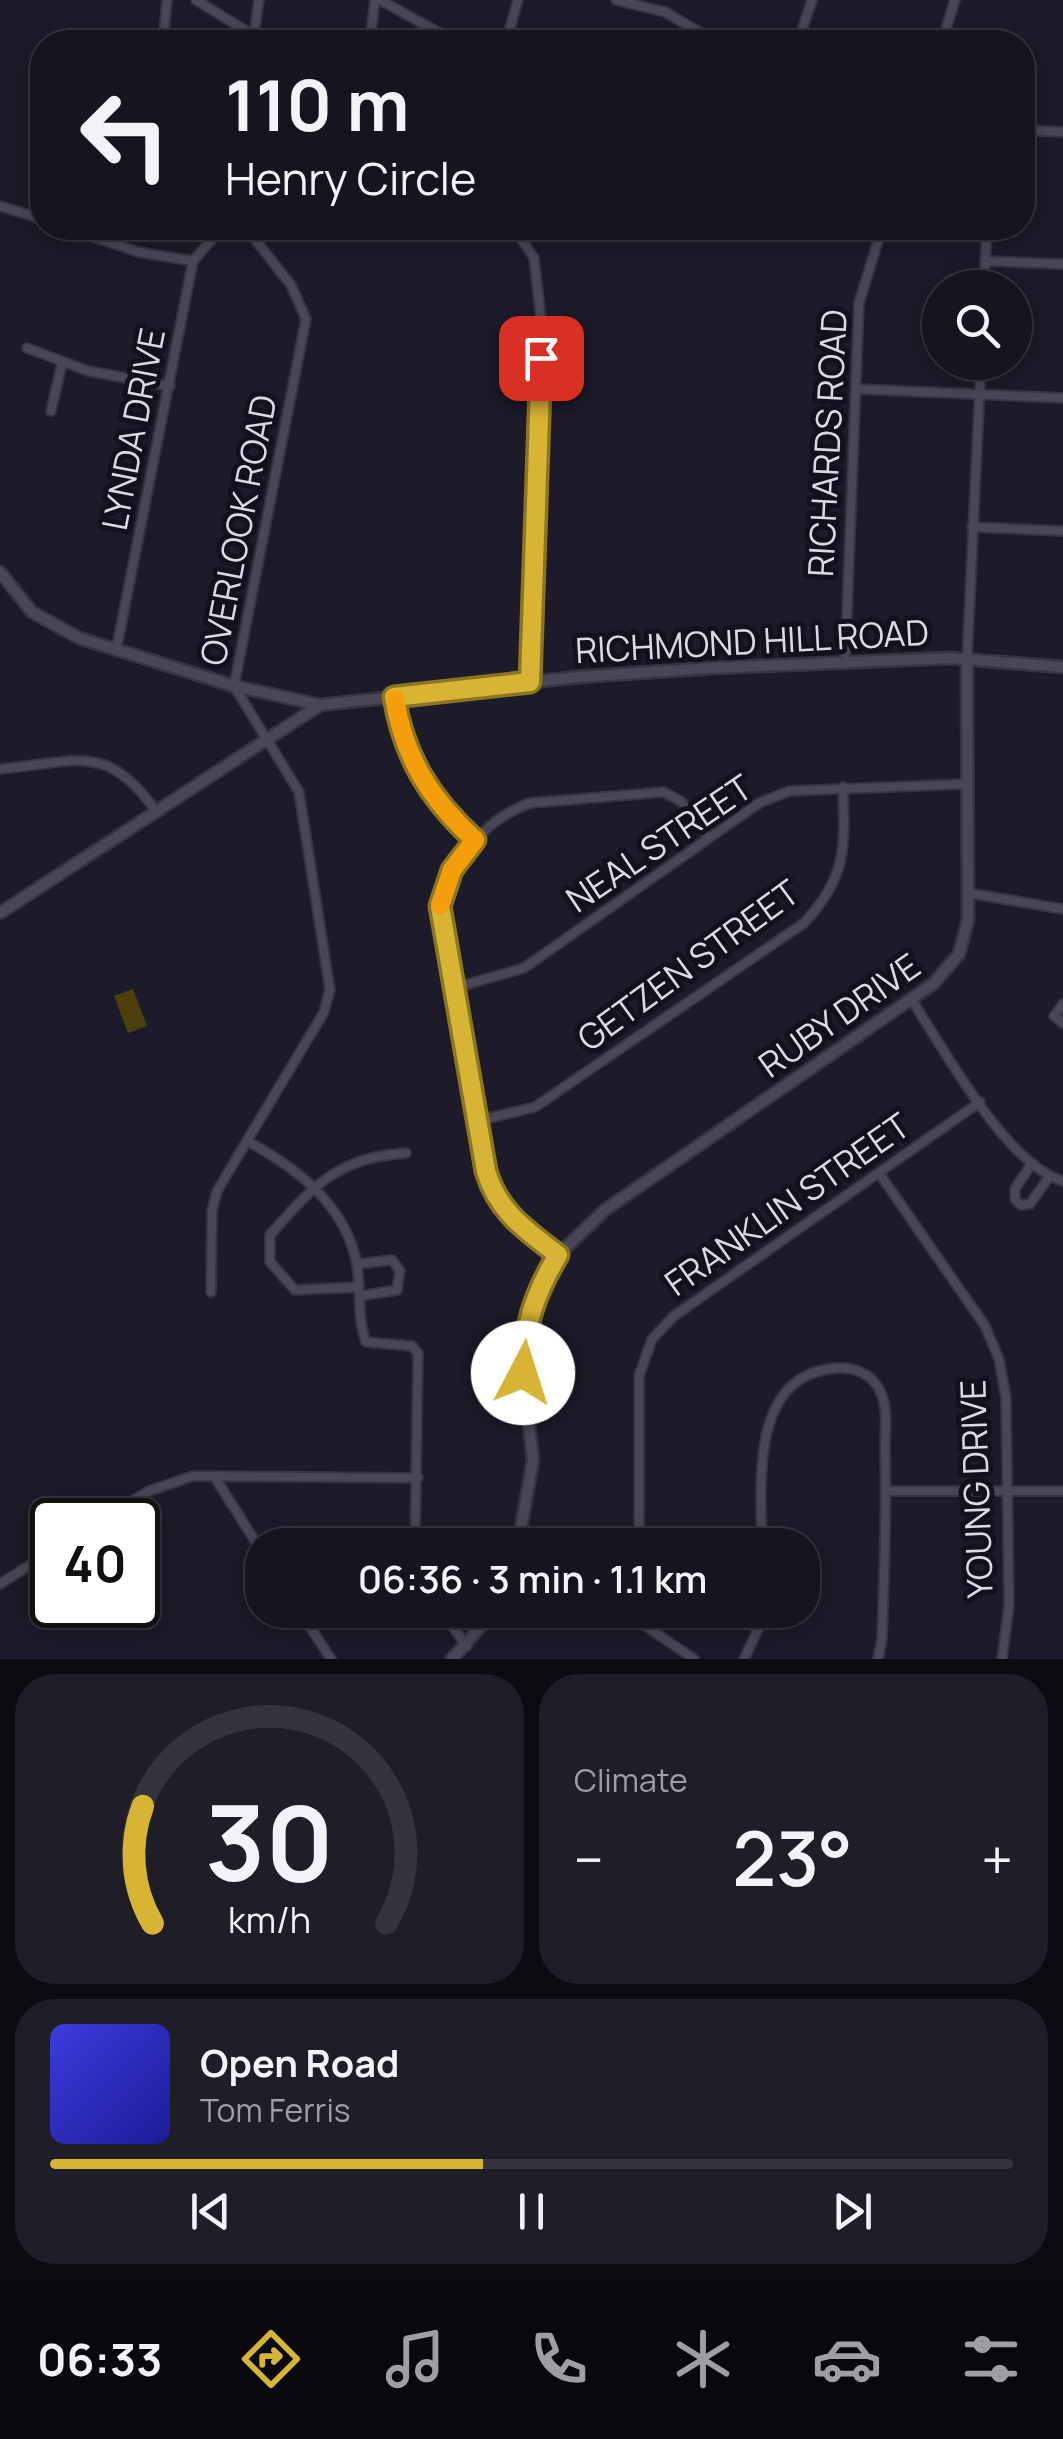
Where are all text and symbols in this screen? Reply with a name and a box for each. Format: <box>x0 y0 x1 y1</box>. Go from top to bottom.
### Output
text: 110 m <box>225 56 409 152</box>
icon: left <box>60 70 190 200</box>
text: Henry Circle <box>225 147 476 209</box>
map controls <box>922 270 1032 380</box>
button: search <box>922 270 1032 380</box>
street label: RICHARDS ROAD <box>796 308 858 578</box>
pin <box>499 316 584 401</box>
street label: LYNDA DRIVE <box>90 324 176 534</box>
icon: arrive <box>514 331 569 386</box>
street label: OVERLOOK ROAD <box>188 391 288 669</box>
street label: RICHMOND HILL ROAD <box>574 608 930 674</box>
street label: NEAL STREET <box>557 763 761 923</box>
street label: GETZEN STREET <box>567 868 809 1062</box>
street label: RUBY DRIVE <box>749 942 929 1088</box>
street label: FRANKLIN STREET <box>655 1101 919 1307</box>
position arrow <box>471 1321 575 1425</box>
street label: YOUNG DRIVE <box>948 1379 1004 1599</box>
speed limit sign: 40 <box>30 1498 160 1628</box>
text: 06:36 · 3 min · 1.1 km <box>358 1552 707 1604</box>
text: Climate <box>574 1758 688 1802</box>
text: 30 <box>205 1770 334 1912</box>
text: 23° <box>732 1806 853 1909</box>
text: − <box>574 1821 604 1897</box>
text: + <box>981 1821 1013 1897</box>
text: km/h <box>228 1895 311 1944</box>
text: Open Road <box>200 2036 399 2088</box>
text: Tom Ferris <box>200 2088 351 2132</box>
icon: previous <box>183 2184 238 2239</box>
icon: pause <box>504 2184 559 2239</box>
icon: next <box>825 2184 880 2239</box>
icon: directions <box>236 2324 306 2394</box>
icon: music <box>380 2324 450 2394</box>
icon: phone <box>524 2324 594 2394</box>
icon: climate <box>668 2324 738 2394</box>
icon: car <box>812 2324 882 2394</box>
icon: filters <box>956 2324 1026 2394</box>
text: 06:33 <box>37 2328 162 2390</box>

